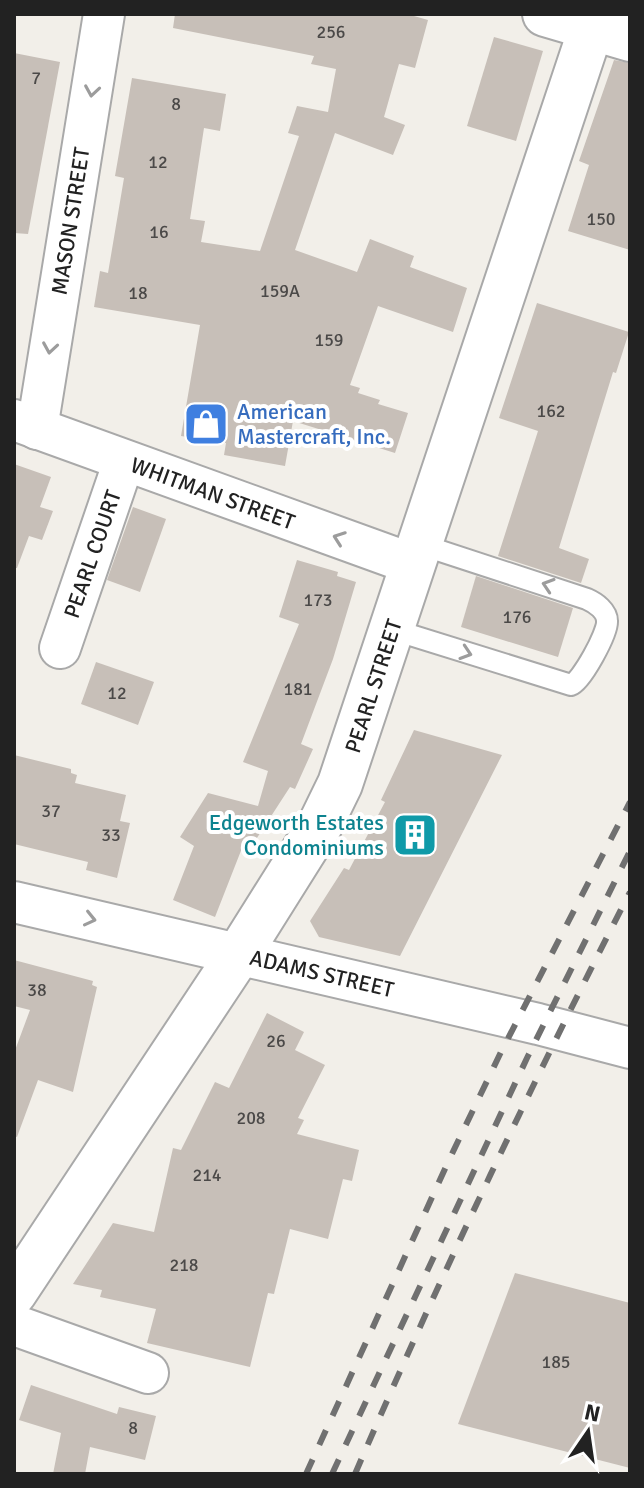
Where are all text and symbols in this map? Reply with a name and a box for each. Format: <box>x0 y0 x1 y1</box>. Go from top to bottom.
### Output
house number: 256 <box>316 21 346 43</box>
house number: 7 <box>31 67 41 89</box>
one-way arrow <box>84 84 101 98</box>
house number: 8 <box>171 93 181 115</box>
street label: MASON STREET <box>46 145 96 297</box>
house number: 12 <box>148 151 168 173</box>
house number: 150 <box>586 208 616 230</box>
house number: 16 <box>149 221 169 243</box>
house number: 159A <box>260 280 300 302</box>
house number: 18 <box>128 282 148 304</box>
house number: 159 <box>314 329 344 351</box>
one-way arrow <box>42 341 59 354</box>
place label: American Mastercraft, Inc. <box>237 398 391 450</box>
shop icon: American Mastercraft, Inc. <box>182 400 230 448</box>
house number: 162 <box>536 400 566 422</box>
street label: WHITMAN STREET <box>127 451 299 536</box>
street label: PEARL COURT <box>58 486 127 622</box>
one-way arrow <box>333 531 347 548</box>
one-way arrow <box>542 578 555 594</box>
house number: 173 <box>303 589 333 611</box>
house number: 176 <box>502 606 532 628</box>
street label: PEARL STREET <box>339 616 408 756</box>
one-way arrow <box>458 644 472 660</box>
house number: 181 <box>283 678 313 700</box>
house number: 12 <box>107 682 127 704</box>
house number: 37 <box>41 800 61 822</box>
place label: Edgeworth Estates Condominiums <box>209 809 384 861</box>
building icon: Edgeworth Estates Condominiums <box>391 811 439 859</box>
house number: 33 <box>101 824 121 846</box>
one-way arrow <box>83 910 96 927</box>
street label: ADAMS STREET <box>247 944 397 1003</box>
house number: 38 <box>27 979 47 1001</box>
house number: 26 <box>266 1030 286 1052</box>
house number: 208 <box>236 1107 266 1129</box>
house number: 214 <box>192 1164 222 1186</box>
house number: 218 <box>169 1254 199 1276</box>
house number: 185 <box>541 1351 571 1373</box>
north arrow <box>548 1392 628 1472</box>
text: N <box>582 1398 603 1428</box>
house number: 8 <box>128 1417 138 1439</box>

